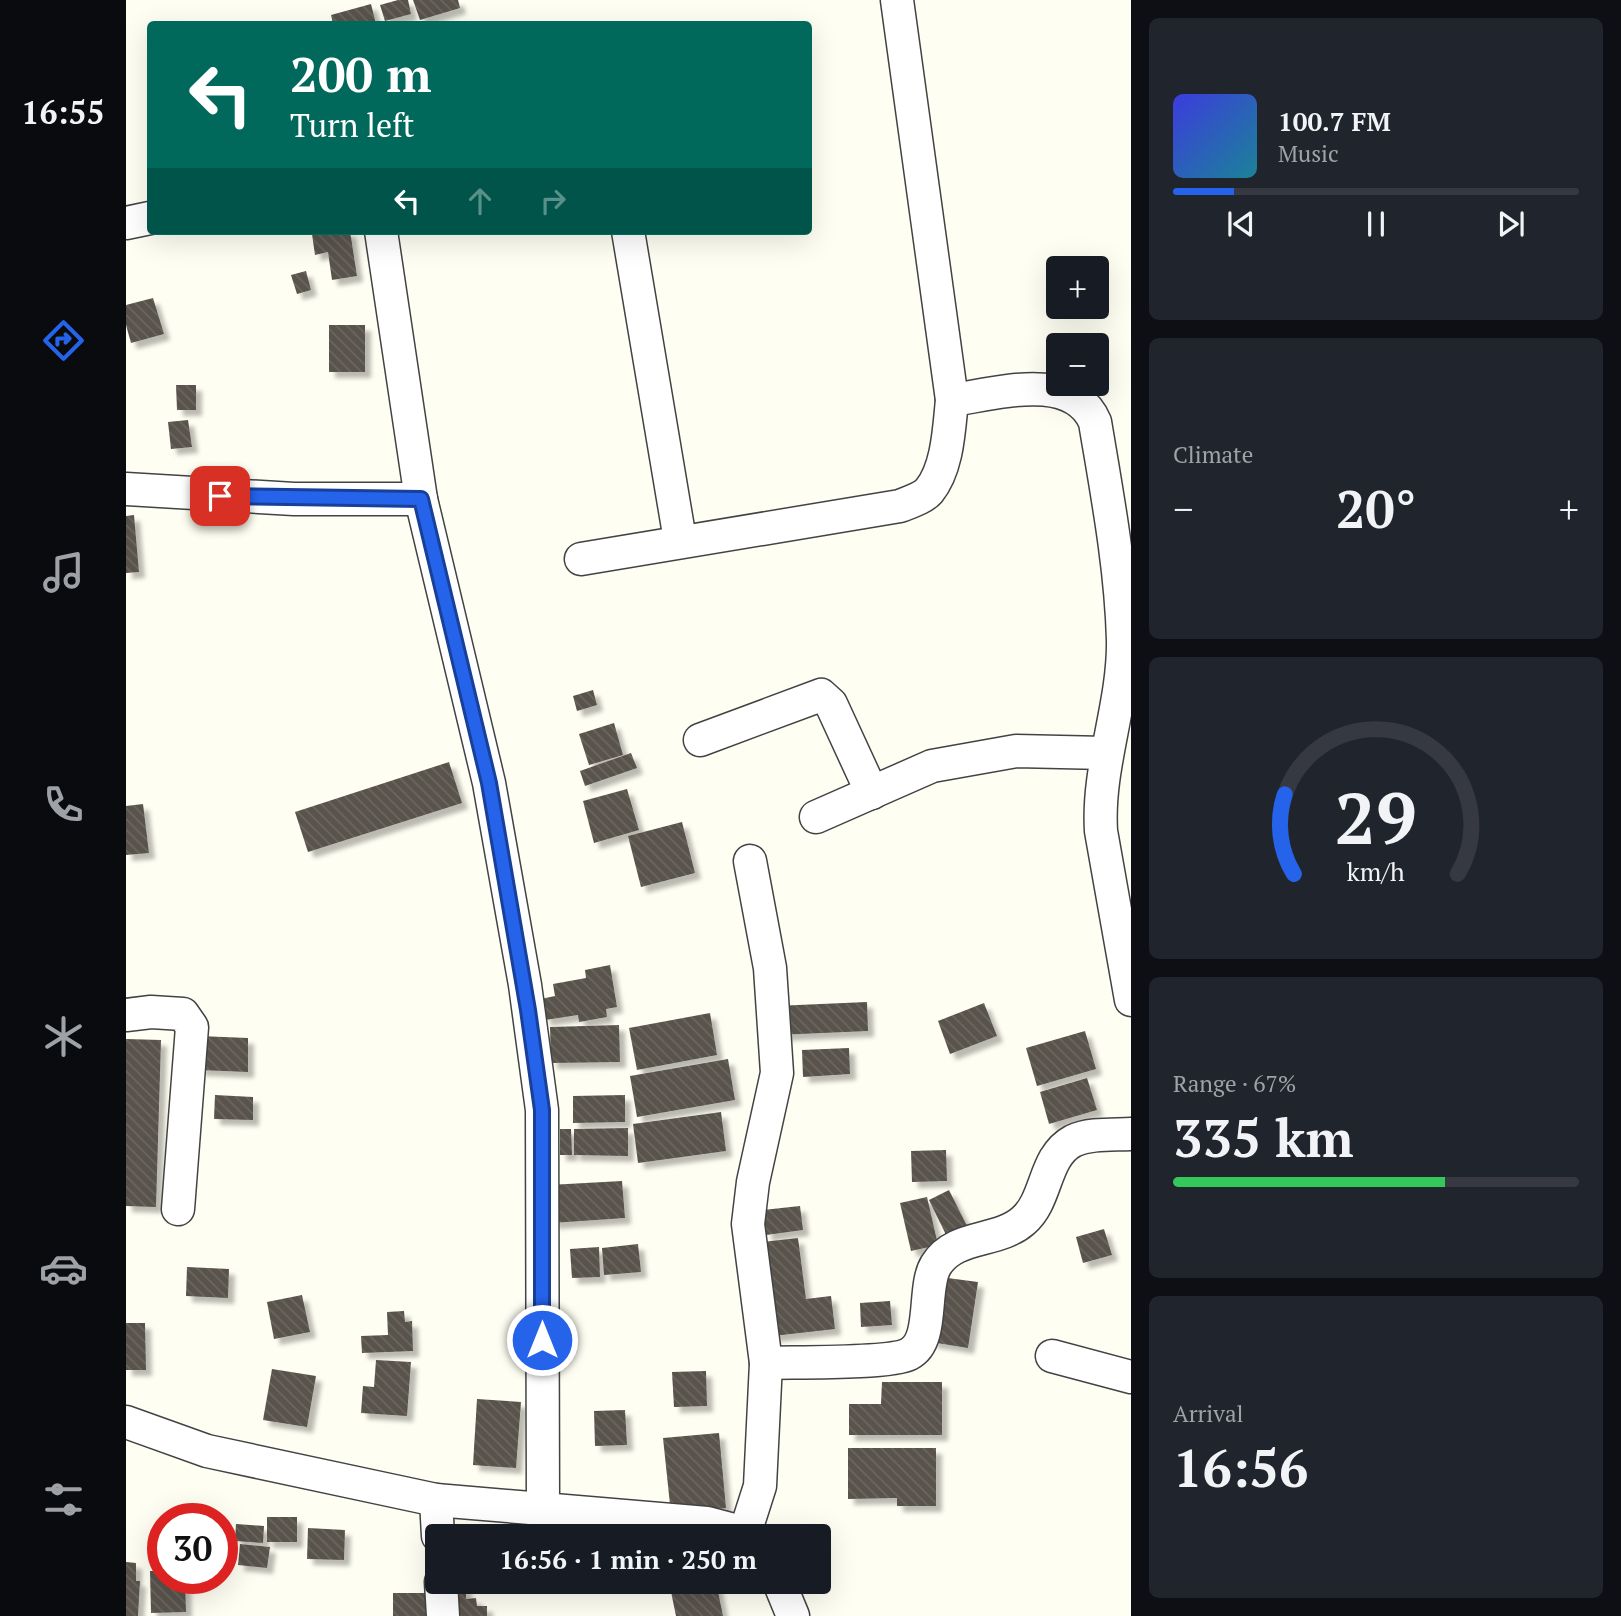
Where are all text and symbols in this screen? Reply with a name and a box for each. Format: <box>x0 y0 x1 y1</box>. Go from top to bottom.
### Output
text: 200 m <box>290 41 432 106</box>
icon: left <box>175 49 266 140</box>
text: 16:55 <box>21 91 105 133</box>
text: Turn left <box>290 104 414 146</box>
text: 100.7 FM <box>1278 104 1391 138</box>
text: Music <box>1278 138 1339 169</box>
icon: left <box>388 182 426 220</box>
icon: ahead <box>461 182 499 220</box>
icon: right <box>534 182 572 220</box>
icon: previous <box>1222 205 1260 243</box>
icon: pause <box>1357 205 1395 243</box>
icon: next <box>1492 205 1530 243</box>
map controls <box>1046 256 1109 396</box>
button: + <box>1046 256 1109 319</box>
icon: directions <box>39 316 88 365</box>
button: − <box>1046 333 1109 396</box>
text: Climate <box>1173 439 1253 470</box>
pin <box>190 466 250 526</box>
text: 20° <box>1336 474 1416 543</box>
icon: arrive <box>201 477 239 515</box>
text: − <box>1173 484 1193 534</box>
text: + <box>1559 484 1579 534</box>
icon: music <box>39 548 88 597</box>
text: 29 <box>1335 768 1417 865</box>
icon: phone <box>39 780 88 829</box>
text: km/h <box>1347 855 1405 888</box>
icon: climate <box>39 1012 88 1061</box>
text: Range · 67% <box>1173 1068 1296 1099</box>
text: 335 km <box>1173 1103 1354 1172</box>
icon: car <box>39 1244 88 1293</box>
position arrow <box>505 1303 579 1377</box>
text: Arrival <box>1173 1398 1244 1429</box>
text: 16:56 <box>1173 1433 1308 1502</box>
icon: filters <box>39 1475 88 1524</box>
speed limit sign: 30 <box>147 1503 238 1594</box>
text: 16:56 · 1 min · 250 m <box>499 1542 757 1576</box>

